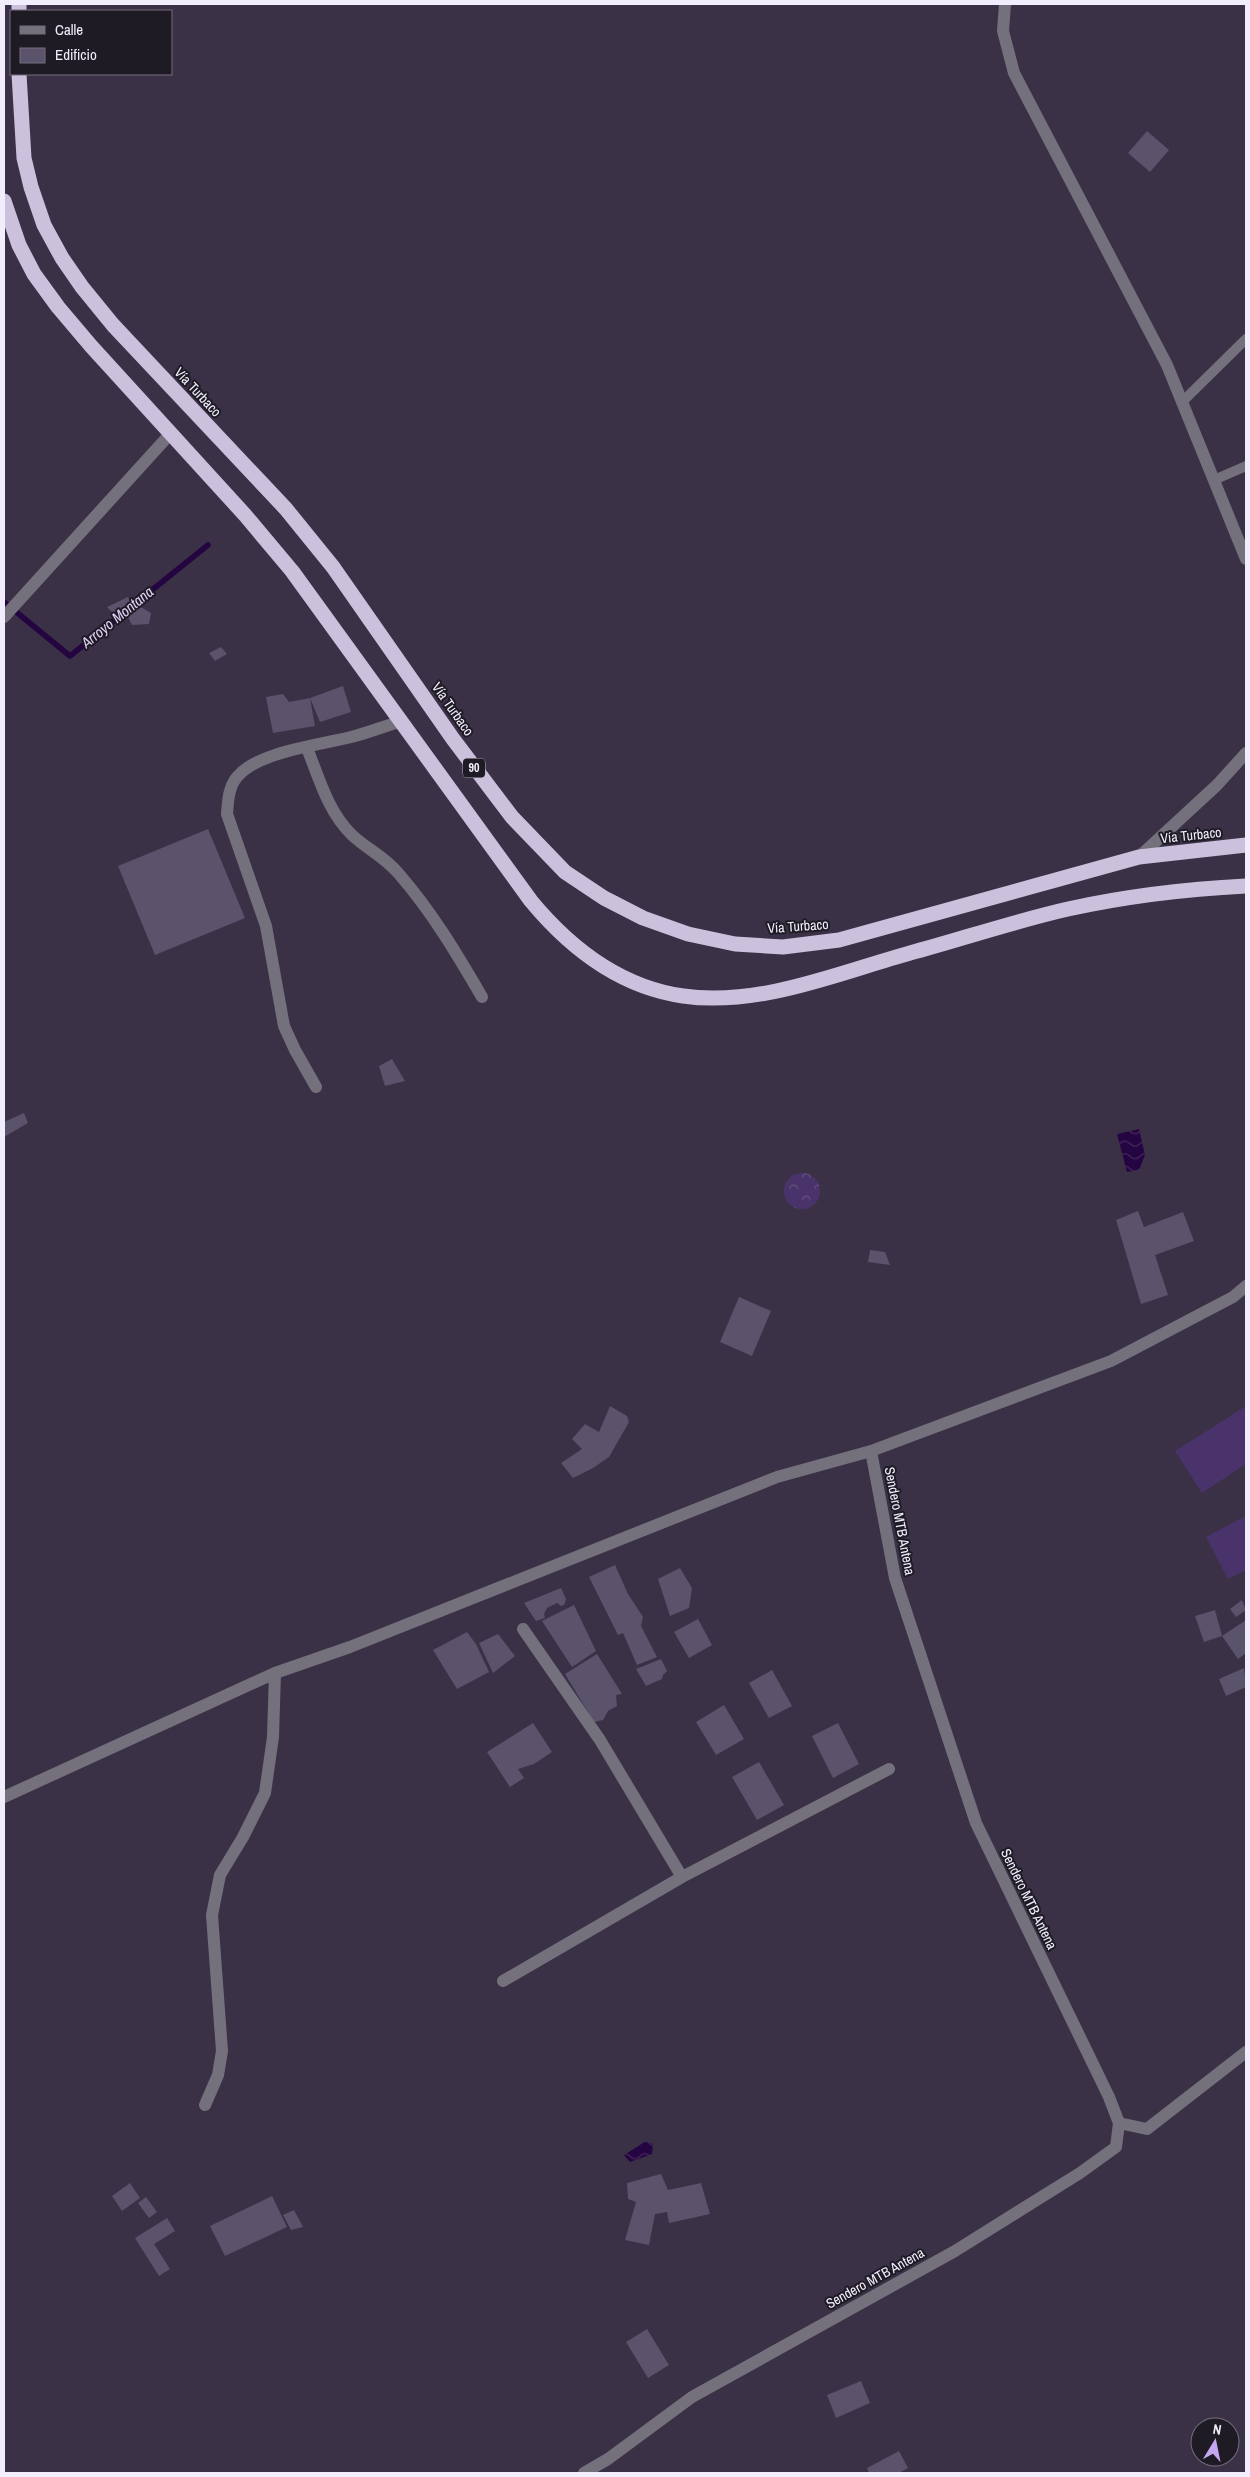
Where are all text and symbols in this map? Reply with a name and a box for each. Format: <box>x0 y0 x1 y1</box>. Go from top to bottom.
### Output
legend <box>10 10 172 75</box>
text: Calle <box>55 19 83 40</box>
text: Edificio <box>55 44 97 65</box>
street label: Vía Turbaco <box>171 363 225 421</box>
water label: Arroyo Montana <box>76 581 158 653</box>
street label: Vía Turbaco <box>428 679 478 739</box>
road number: 90 <box>463 758 485 778</box>
street label: Vía Turbaco <box>1160 823 1222 847</box>
street label: Vía Turbaco <box>767 915 829 937</box>
street label: Sendero MTB Antena <box>881 1465 919 1577</box>
street label: Sendero MTB Antena <box>997 1846 1061 1953</box>
street label: Sendero MTB Antena <box>823 2243 928 2312</box>
north arrow <box>1190 2417 1240 2467</box>
text: N <box>1212 2420 1223 2439</box>

